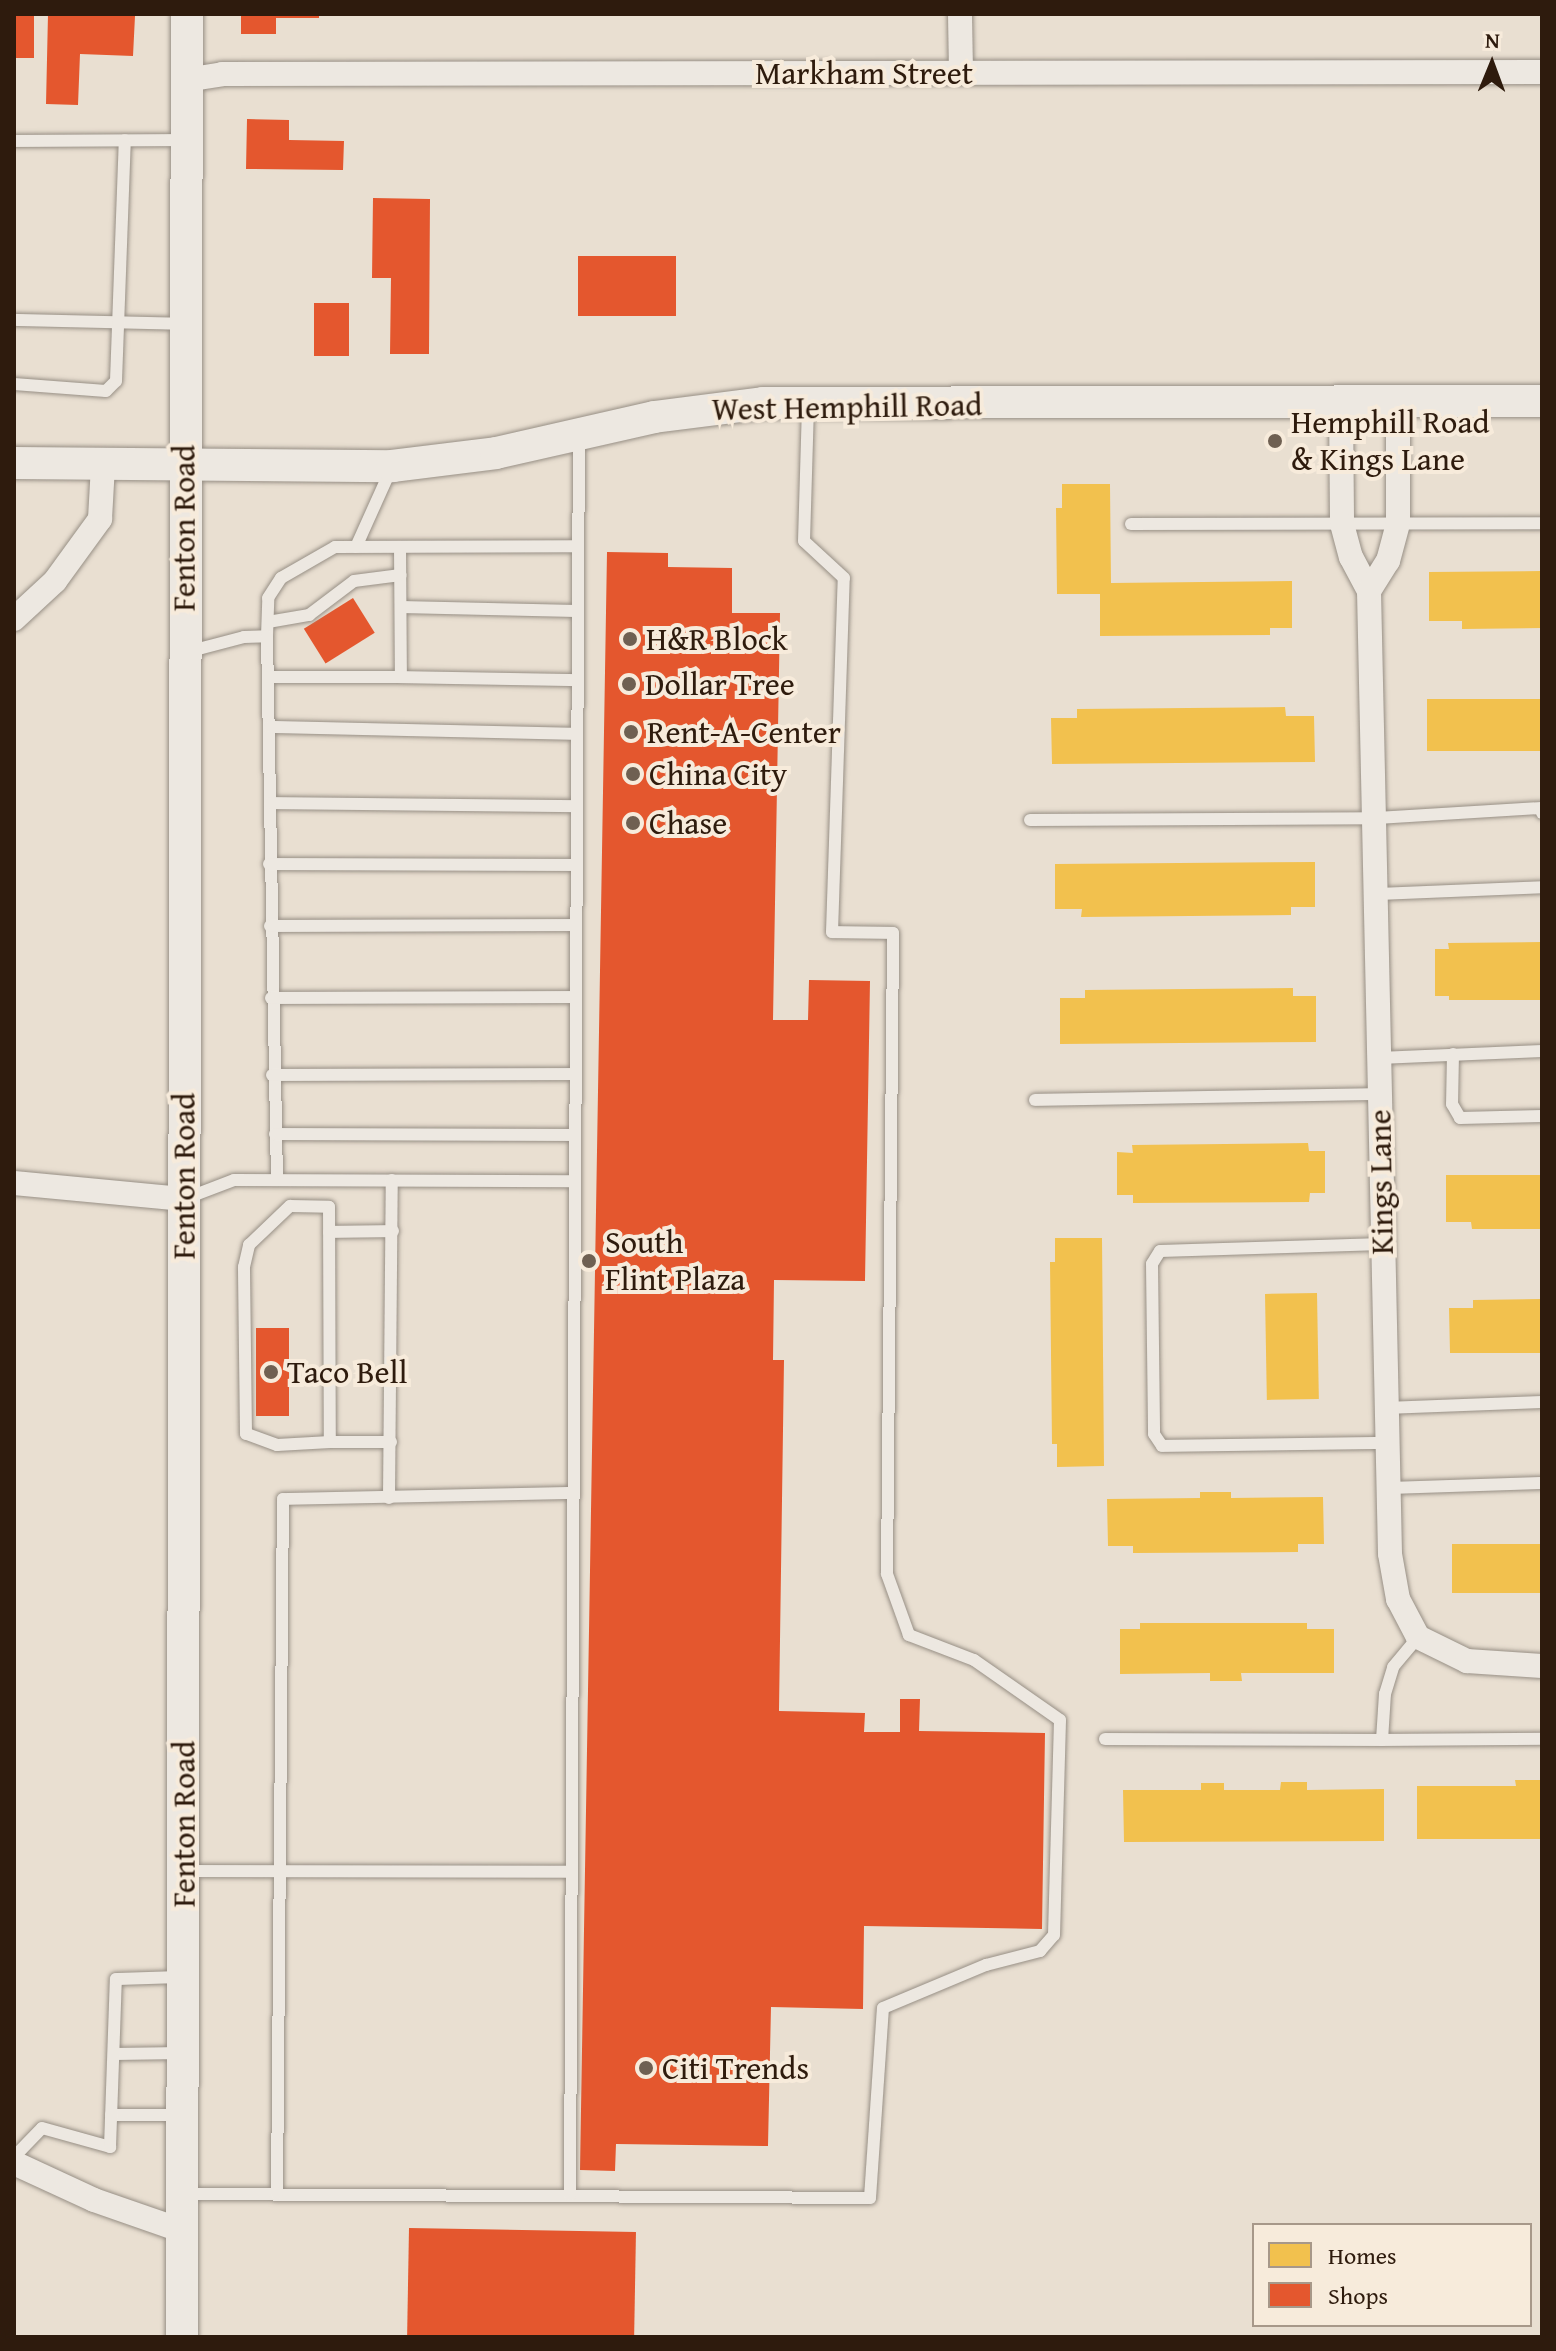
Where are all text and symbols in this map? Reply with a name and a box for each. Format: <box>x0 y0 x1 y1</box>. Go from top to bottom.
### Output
north arrow <box>1452 24 1532 104</box>
text: N <box>1485 24 1500 56</box>
street label: Markham Street <box>755 54 973 92</box>
street label: West Hemphill Road <box>711 385 983 429</box>
place label: Hemphill Road & Kings Lane <box>1291 404 1490 479</box>
marker: Hemphill Road & Kings Lane <box>1266 432 1284 450</box>
street label: Fenton Road <box>165 445 203 611</box>
place label: H&R Block <box>646 620 788 658</box>
marker: H&R Block <box>621 630 639 648</box>
place label: Dollar Tree <box>645 665 795 703</box>
marker: Dollar Tree <box>620 675 638 693</box>
place label: Rent-A-Center <box>647 713 841 751</box>
marker: Rent-A-Center <box>622 723 640 741</box>
place label: China City <box>649 755 787 793</box>
marker: China City <box>624 765 642 783</box>
place label: Chase <box>649 804 727 842</box>
marker: Chase <box>624 814 642 832</box>
street label: Fenton Road <box>165 1093 203 1259</box>
street label: Kings Lane <box>1361 1109 1401 1255</box>
place label: South Flint Plaza <box>605 1224 745 1299</box>
marker: South Flint Plaza <box>580 1252 598 1270</box>
place label: Taco Bell <box>287 1353 408 1391</box>
marker: Taco Bell <box>262 1363 280 1381</box>
street label: Fenton Road <box>165 1741 203 1907</box>
place label: Citi Trends <box>662 2049 809 2087</box>
marker: Citi Trends <box>637 2059 655 2077</box>
legend <box>1252 2223 1532 2327</box>
text: Homes <box>1328 2238 1397 2273</box>
text: Shops <box>1328 2278 1388 2313</box>

